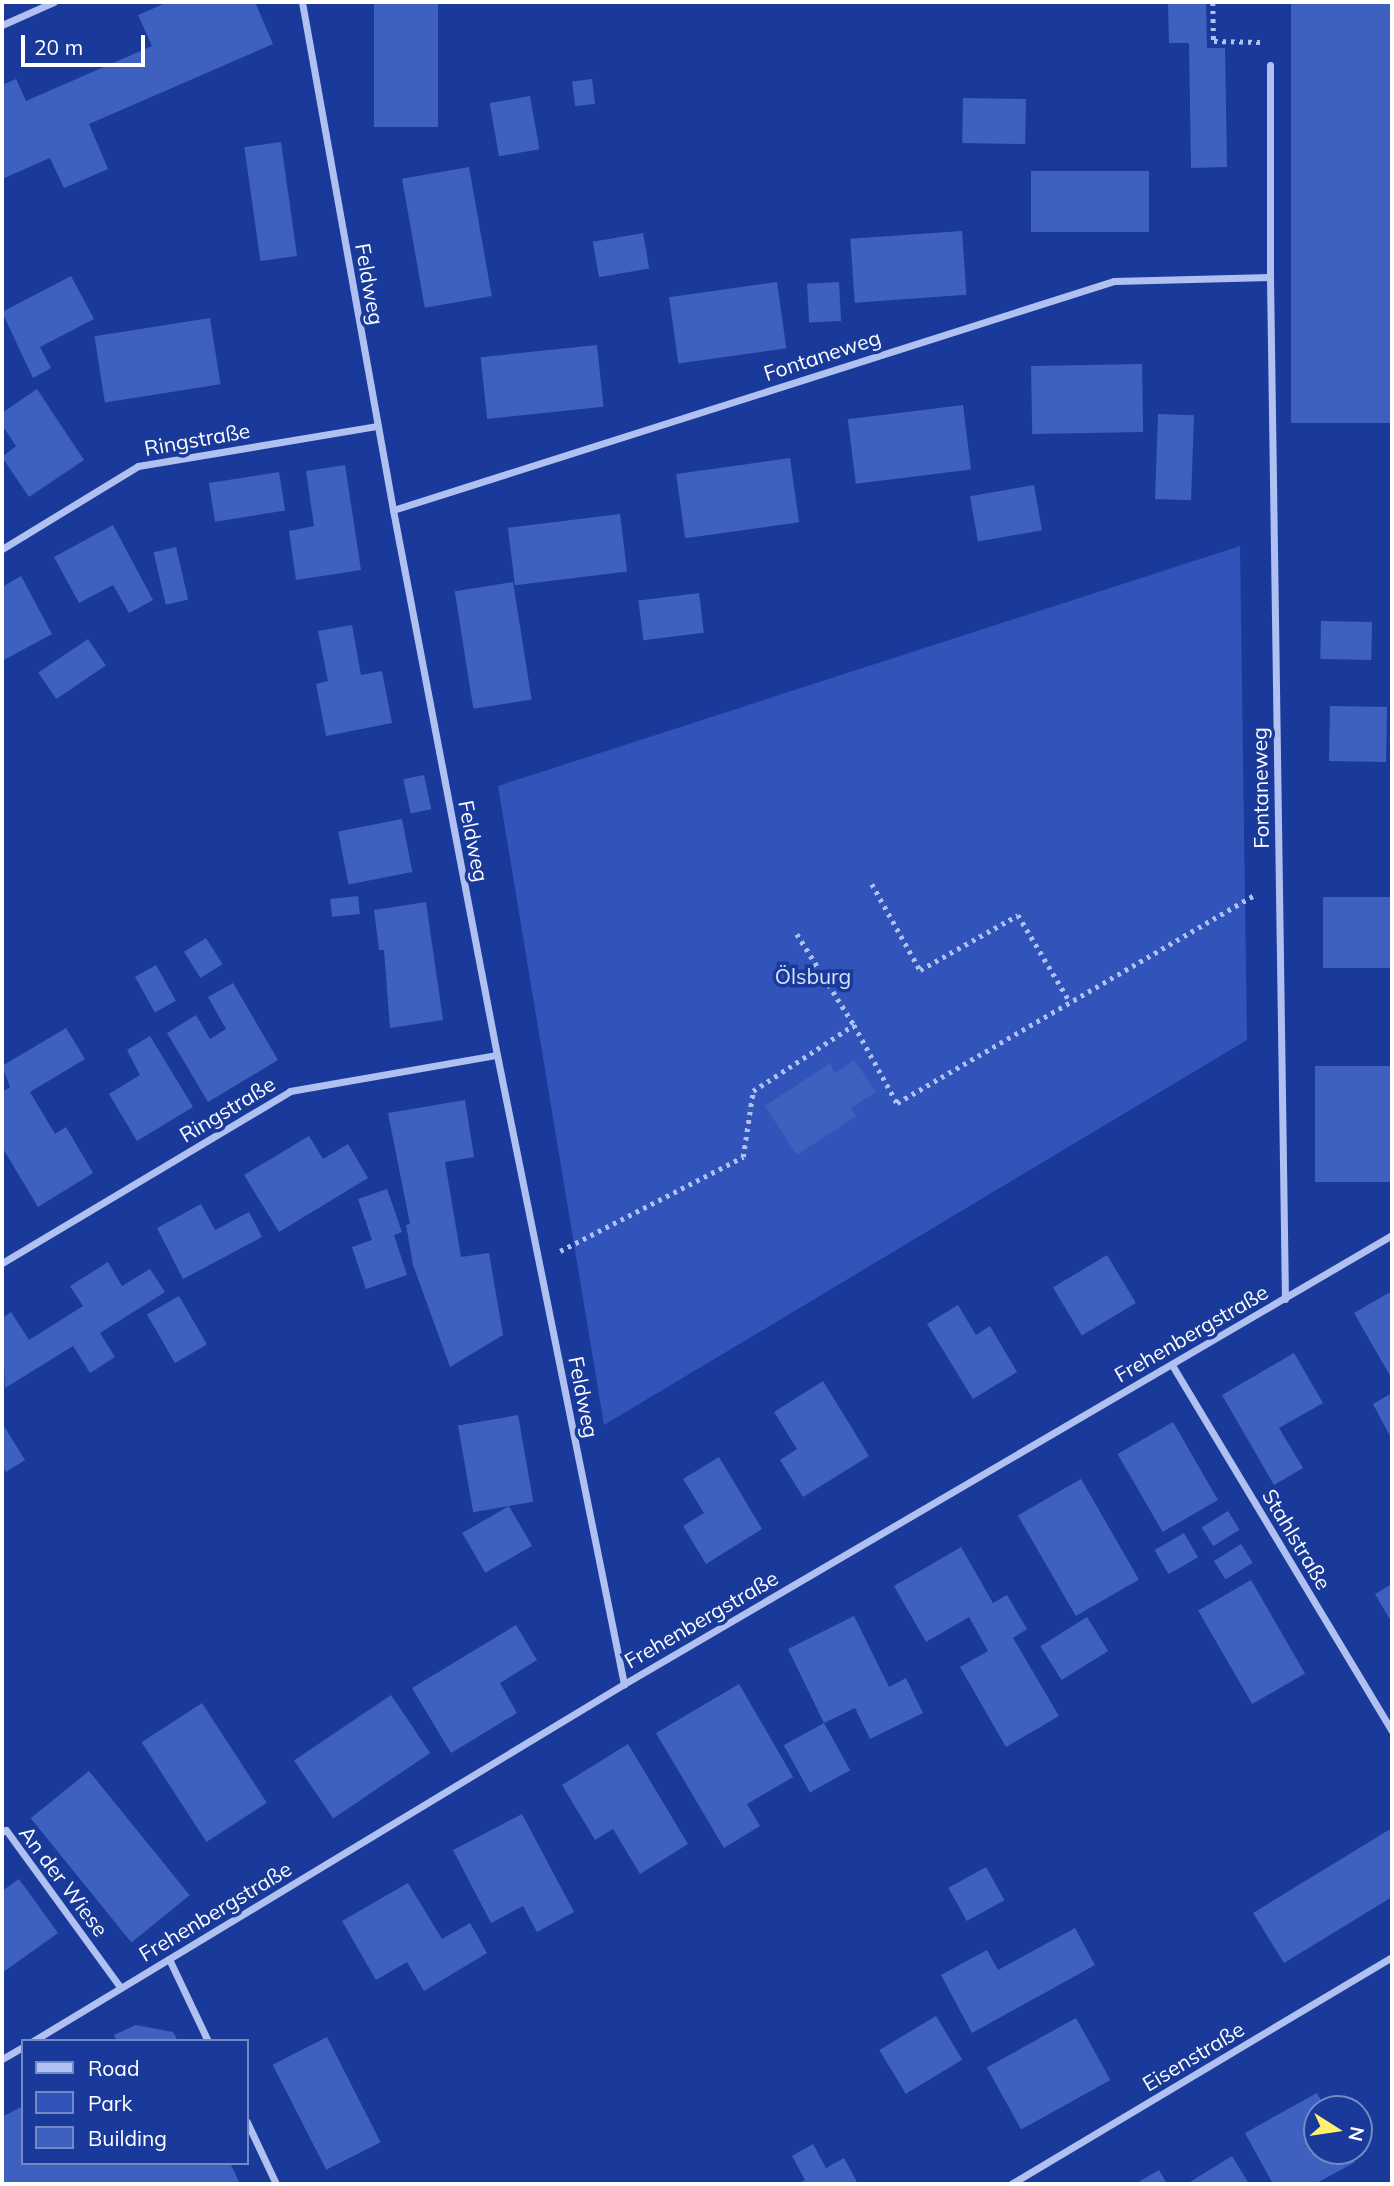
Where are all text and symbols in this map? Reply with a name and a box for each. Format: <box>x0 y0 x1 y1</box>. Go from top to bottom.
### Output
scale bar <box>24 21 149 65</box>
text: 20 m <box>34 34 83 60</box>
street label: Feldweg <box>350 241 390 327</box>
street label: Fontaneweg <box>760 324 884 386</box>
street label: Ringstraße <box>142 417 252 461</box>
street label: Fontaneweg <box>1246 727 1274 849</box>
street label: Feldweg <box>454 798 494 884</box>
park label: Ölsburg <box>775 963 851 989</box>
street label: Ringstraße <box>175 1071 279 1147</box>
street label: Frehenbergstraße <box>1110 1279 1272 1387</box>
street label: Feldweg <box>564 1354 604 1440</box>
street label: Stahlstraße <box>1257 1484 1337 1594</box>
street label: Frehenbergstraße <box>620 1565 782 1673</box>
street label: An der Wiese <box>14 1821 114 1941</box>
street label: Frehenbergstraße <box>134 1856 296 1966</box>
street label: Eisenstraße <box>1138 2016 1248 2096</box>
legend <box>21 2039 248 2165</box>
text: Road <box>88 2055 139 2081</box>
text: Park <box>88 2090 132 2116</box>
north arrow <box>1303 2095 1373 2165</box>
text: N <box>1343 2124 1370 2143</box>
text: Building <box>88 2125 167 2151</box>

